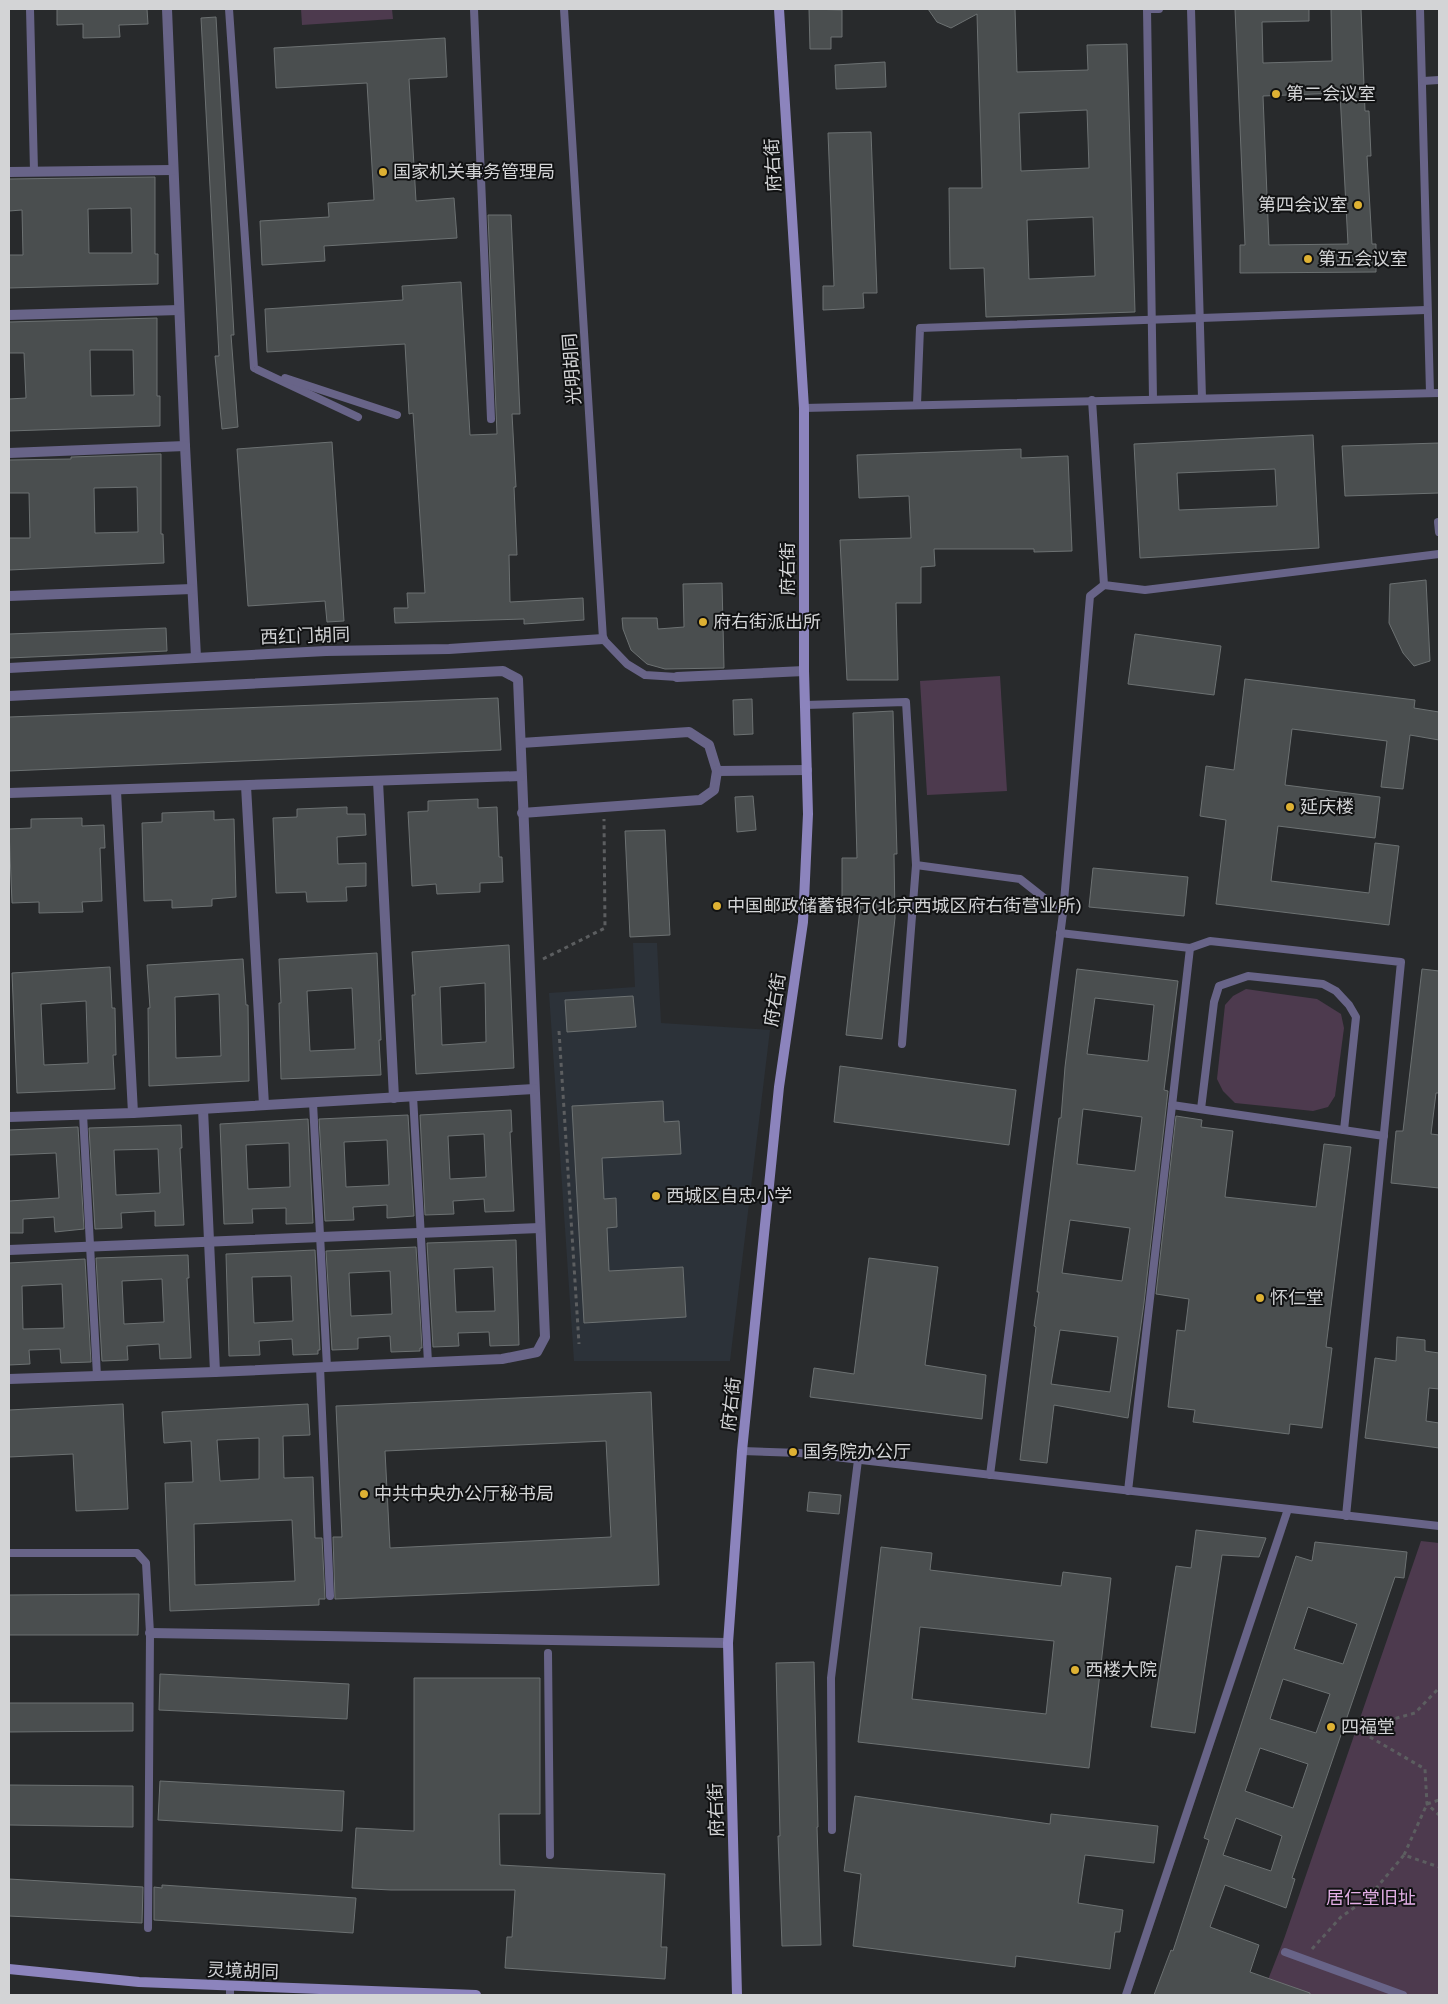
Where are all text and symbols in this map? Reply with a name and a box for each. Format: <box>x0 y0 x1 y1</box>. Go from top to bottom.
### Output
place label: 第二会议室 <box>1286 83 1376 105</box>
marker: 第二会议室 <box>1270 88 1282 100</box>
street label: 府右街 <box>761 137 785 193</box>
place label: 国家机关事务管理局 <box>393 161 555 183</box>
marker: 国家机关事务管理局 <box>377 166 389 178</box>
place label: 第四会议室 <box>1258 194 1348 216</box>
marker: 第四会议室 <box>1352 199 1364 211</box>
place label: 第五会议室 <box>1318 248 1408 270</box>
marker: 第五会议室 <box>1302 253 1314 265</box>
street label: 光明胡同 <box>559 332 585 406</box>
street label: 府右街 <box>777 542 799 596</box>
place label: 府右街派出所 <box>713 611 821 633</box>
marker: 府右街派出所 <box>697 616 709 628</box>
street label: 西红门胡同 <box>260 623 350 649</box>
place label: 延庆楼 <box>1300 796 1354 818</box>
marker: 延庆楼 <box>1284 801 1296 813</box>
place label: 中国邮政储蓄银行(北京西城区府右街营业所) <box>727 895 1082 917</box>
marker: 中国邮政储蓄银行(北京西城区府右街营业所) <box>711 900 723 912</box>
street label: 府右街 <box>760 972 790 1028</box>
place label: 西城区自忠小学 <box>666 1185 792 1207</box>
marker: 西城区自忠小学 <box>650 1190 662 1202</box>
place label: 怀仁堂 <box>1270 1287 1324 1309</box>
marker: 怀仁堂 <box>1254 1292 1266 1304</box>
street label: 府右街 <box>717 1376 745 1432</box>
place label: 国务院办公厅 <box>803 1441 911 1463</box>
marker: 国务院办公厅 <box>787 1446 799 1458</box>
place label: 中共中央办公厅秘书局 <box>374 1483 554 1505</box>
marker: 中共中央办公厅秘书局 <box>358 1488 370 1500</box>
place label: 西楼大院 <box>1085 1659 1157 1681</box>
marker: 西楼大院 <box>1069 1664 1081 1676</box>
place label: 四福堂 <box>1341 1716 1395 1738</box>
marker: 四福堂 <box>1325 1721 1337 1733</box>
street label: 府右街 <box>704 1783 728 1837</box>
park label: 居仁堂旧址 <box>1326 1887 1416 1909</box>
street label: 灵境胡同 <box>207 1959 279 1983</box>

